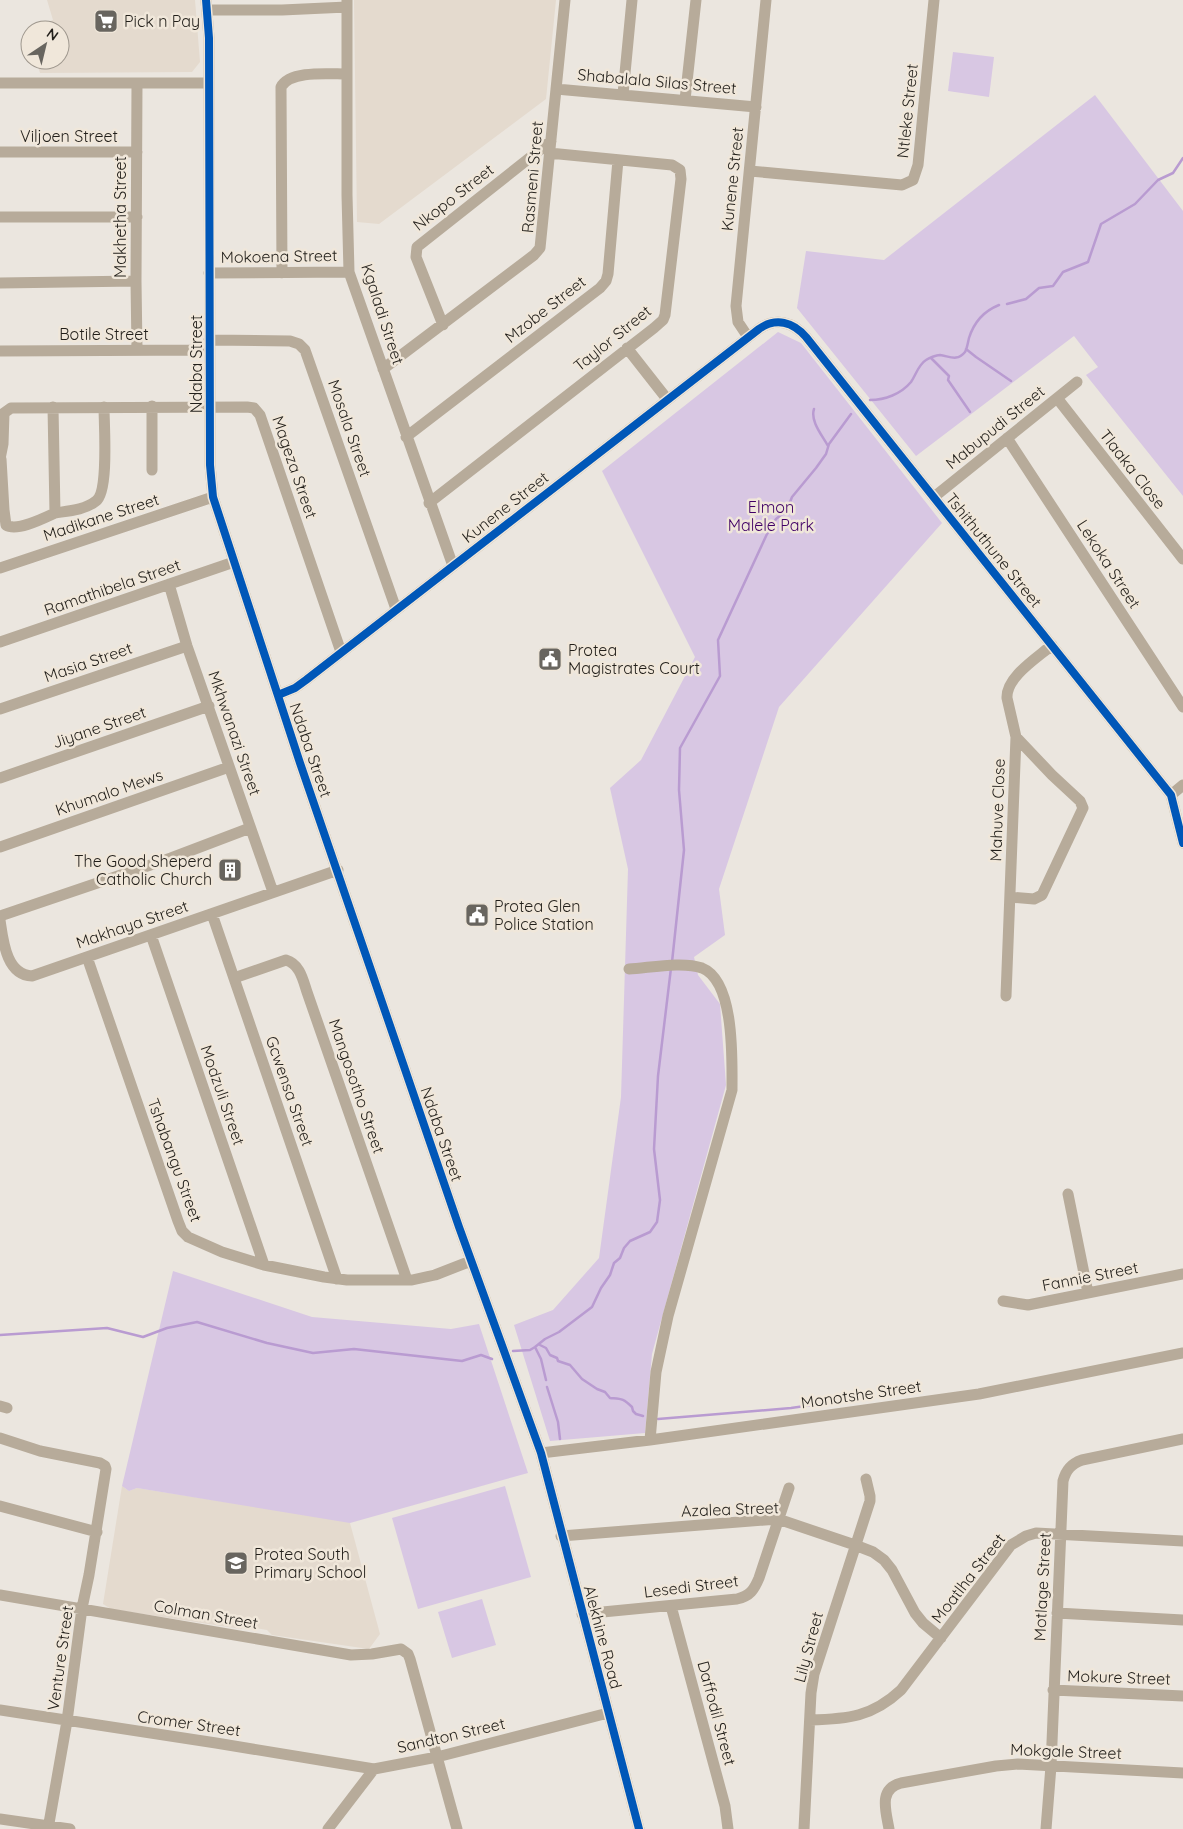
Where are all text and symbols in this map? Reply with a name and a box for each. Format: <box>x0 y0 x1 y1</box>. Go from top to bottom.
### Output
supermarket icon: Pick n Pay <box>93 8 119 34</box>
place label: Pick n Pay <box>124 11 200 31</box>
north arrow <box>20 20 70 70</box>
text: N <box>43 24 62 45</box>
street label: Ntleke Street <box>892 63 922 159</box>
street label: Shabalala Silas Street <box>577 64 737 98</box>
street label: Rasmeni Street <box>517 120 547 234</box>
street label: Viljoen Street <box>20 126 118 146</box>
street label: Kunene Street <box>717 126 747 232</box>
street label: Makhetha Street <box>110 156 130 278</box>
street label: Nkopo Street <box>409 159 497 235</box>
street label: Mokoena Street <box>220 245 338 267</box>
street label: Kgaladi Street <box>357 261 409 367</box>
street label: Mzobe Street <box>501 271 589 347</box>
street label: Taylor Street <box>569 301 655 375</box>
street label: Ndaba Street <box>186 315 206 413</box>
street label: Botile Street <box>59 324 149 344</box>
street label: Mosala Street <box>324 377 376 479</box>
street label: Mabupudi Street <box>941 381 1049 473</box>
street label: Mageza Street <box>268 413 322 521</box>
street label: Tlaaka Close <box>1096 425 1170 513</box>
street label: Kunene Street <box>458 467 552 547</box>
street label: Madikane Street <box>41 489 161 545</box>
street label: Tshithuthune Street <box>942 489 1046 611</box>
park label: Elmon Malele Park <box>728 497 814 535</box>
street label: Lekoka Street <box>1073 516 1145 612</box>
street label: Ramathibela Street <box>41 554 183 620</box>
street label: Masia Street <box>41 638 135 686</box>
place label: Protea Magistrates Court <box>568 640 700 678</box>
public building icon: Protea Magistrates Court <box>537 646 563 672</box>
street label: Mkhwanazi Street <box>204 668 266 798</box>
street label: Ndaba Street <box>286 700 336 800</box>
street label: Jiyane Street <box>50 702 148 752</box>
street label: Mahuve Close <box>985 758 1009 862</box>
street label: Khumalo Mews <box>53 764 165 820</box>
place label: The Good Sheperd Catholic Church <box>74 851 212 889</box>
building icon: The Good Sheperd Catholic Church <box>217 857 243 883</box>
street label: Makhaya Street <box>73 895 191 953</box>
place label: Protea Glen Police Station <box>494 896 594 934</box>
public building icon: Protea Glen Police Station <box>464 902 490 928</box>
street label: Mangosotho Street <box>325 1016 389 1156</box>
street label: Gcwensa Street <box>262 1033 318 1149</box>
street label: Modzuli Street <box>197 1042 249 1148</box>
street label: Ndaba Street <box>417 1084 467 1184</box>
street label: Tshabangu Street <box>143 1096 207 1224</box>
street label: Fannie Street <box>1040 1257 1140 1295</box>
street label: Monotshe Street <box>800 1376 922 1412</box>
street label: Azalea Street <box>681 1497 779 1521</box>
street label: Moatlha Street <box>927 1529 1009 1627</box>
street label: Motlage Street <box>1029 1532 1055 1642</box>
place label: Protea South Primary School <box>254 1544 366 1582</box>
school or university icon: Protea South Primary School <box>223 1550 249 1576</box>
street label: Lesedi Street <box>642 1570 740 1602</box>
street label: Alekhine Road <box>580 1583 626 1691</box>
street label: Colman Street <box>152 1595 260 1633</box>
street label: Venture Street <box>43 1604 77 1712</box>
street label: Lily Street <box>789 1609 827 1685</box>
street label: Daffodil Street <box>693 1659 741 1767</box>
street label: Mokure Street <box>1067 1665 1171 1689</box>
street label: Cromer Street <box>136 1706 242 1740</box>
street label: Sandton Street <box>395 1713 507 1757</box>
street label: Mokgale Street <box>1010 1739 1122 1763</box>

